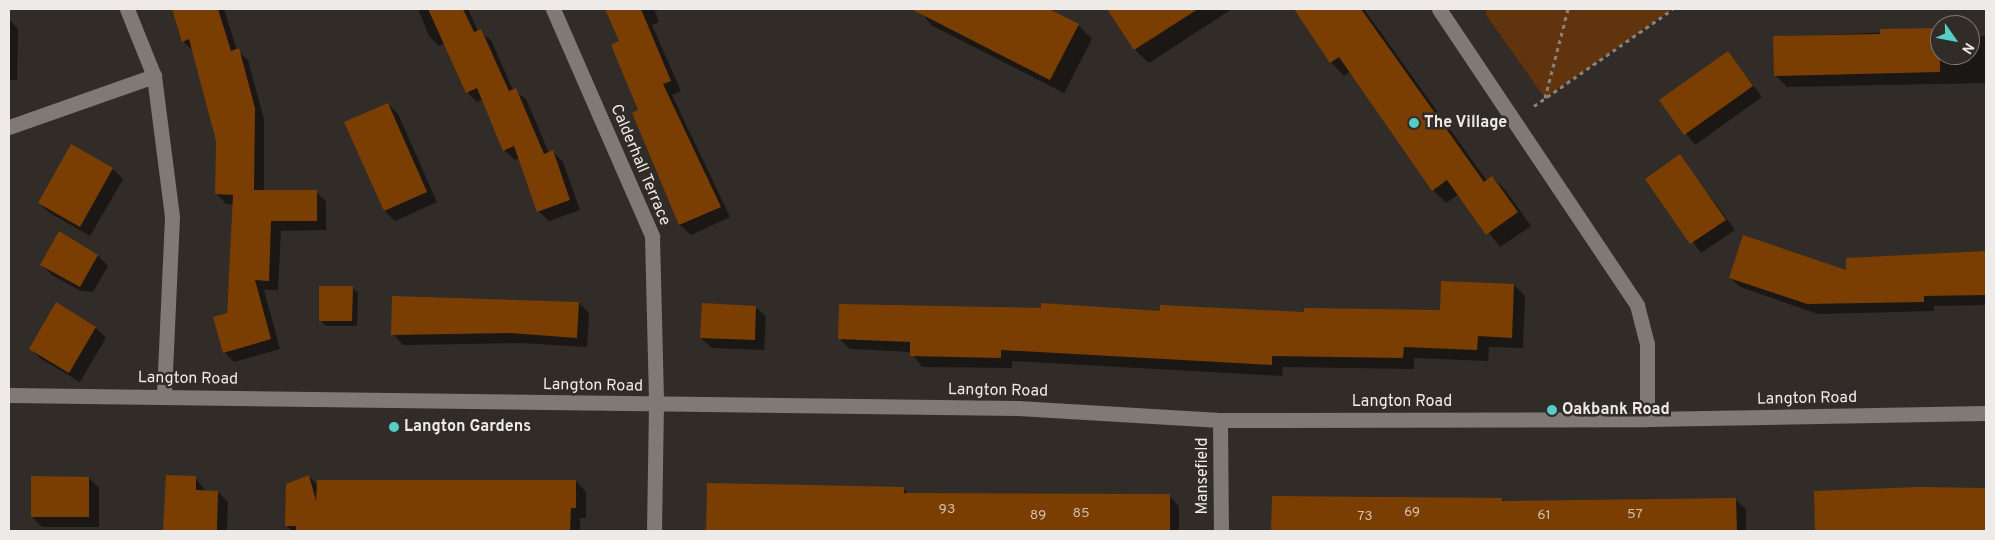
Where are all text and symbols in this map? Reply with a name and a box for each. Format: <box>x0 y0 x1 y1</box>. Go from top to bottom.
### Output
north arrow <box>1930 15 1980 65</box>
text: N <box>1957 39 1977 57</box>
street label: Calderhall Terrace <box>606 101 674 229</box>
place label: The Village <box>1424 113 1508 133</box>
marker: The Village <box>1408 117 1420 129</box>
street label: Langton Road <box>138 369 238 389</box>
street label: Langton Road <box>543 376 643 396</box>
street label: Langton Road <box>948 381 1048 401</box>
street label: Langton Road <box>1757 389 1857 409</box>
street label: Langton Road <box>1352 392 1452 412</box>
place label: Oakbank Road <box>1562 400 1670 420</box>
marker: Oakbank Road <box>1546 404 1558 416</box>
place label: Langton Gardens <box>404 417 531 437</box>
marker: Langton Gardens <box>388 421 400 433</box>
street label: Mansefield <box>1193 438 1213 514</box>
house number: 93 <box>939 502 955 518</box>
house number: 69 <box>1404 505 1420 521</box>
house number: 85 <box>1072 506 1090 522</box>
house number: 57 <box>1627 507 1643 523</box>
house number: 89 <box>1030 508 1046 524</box>
house number: 61 <box>1537 508 1551 524</box>
house number: 73 <box>1357 509 1373 525</box>

